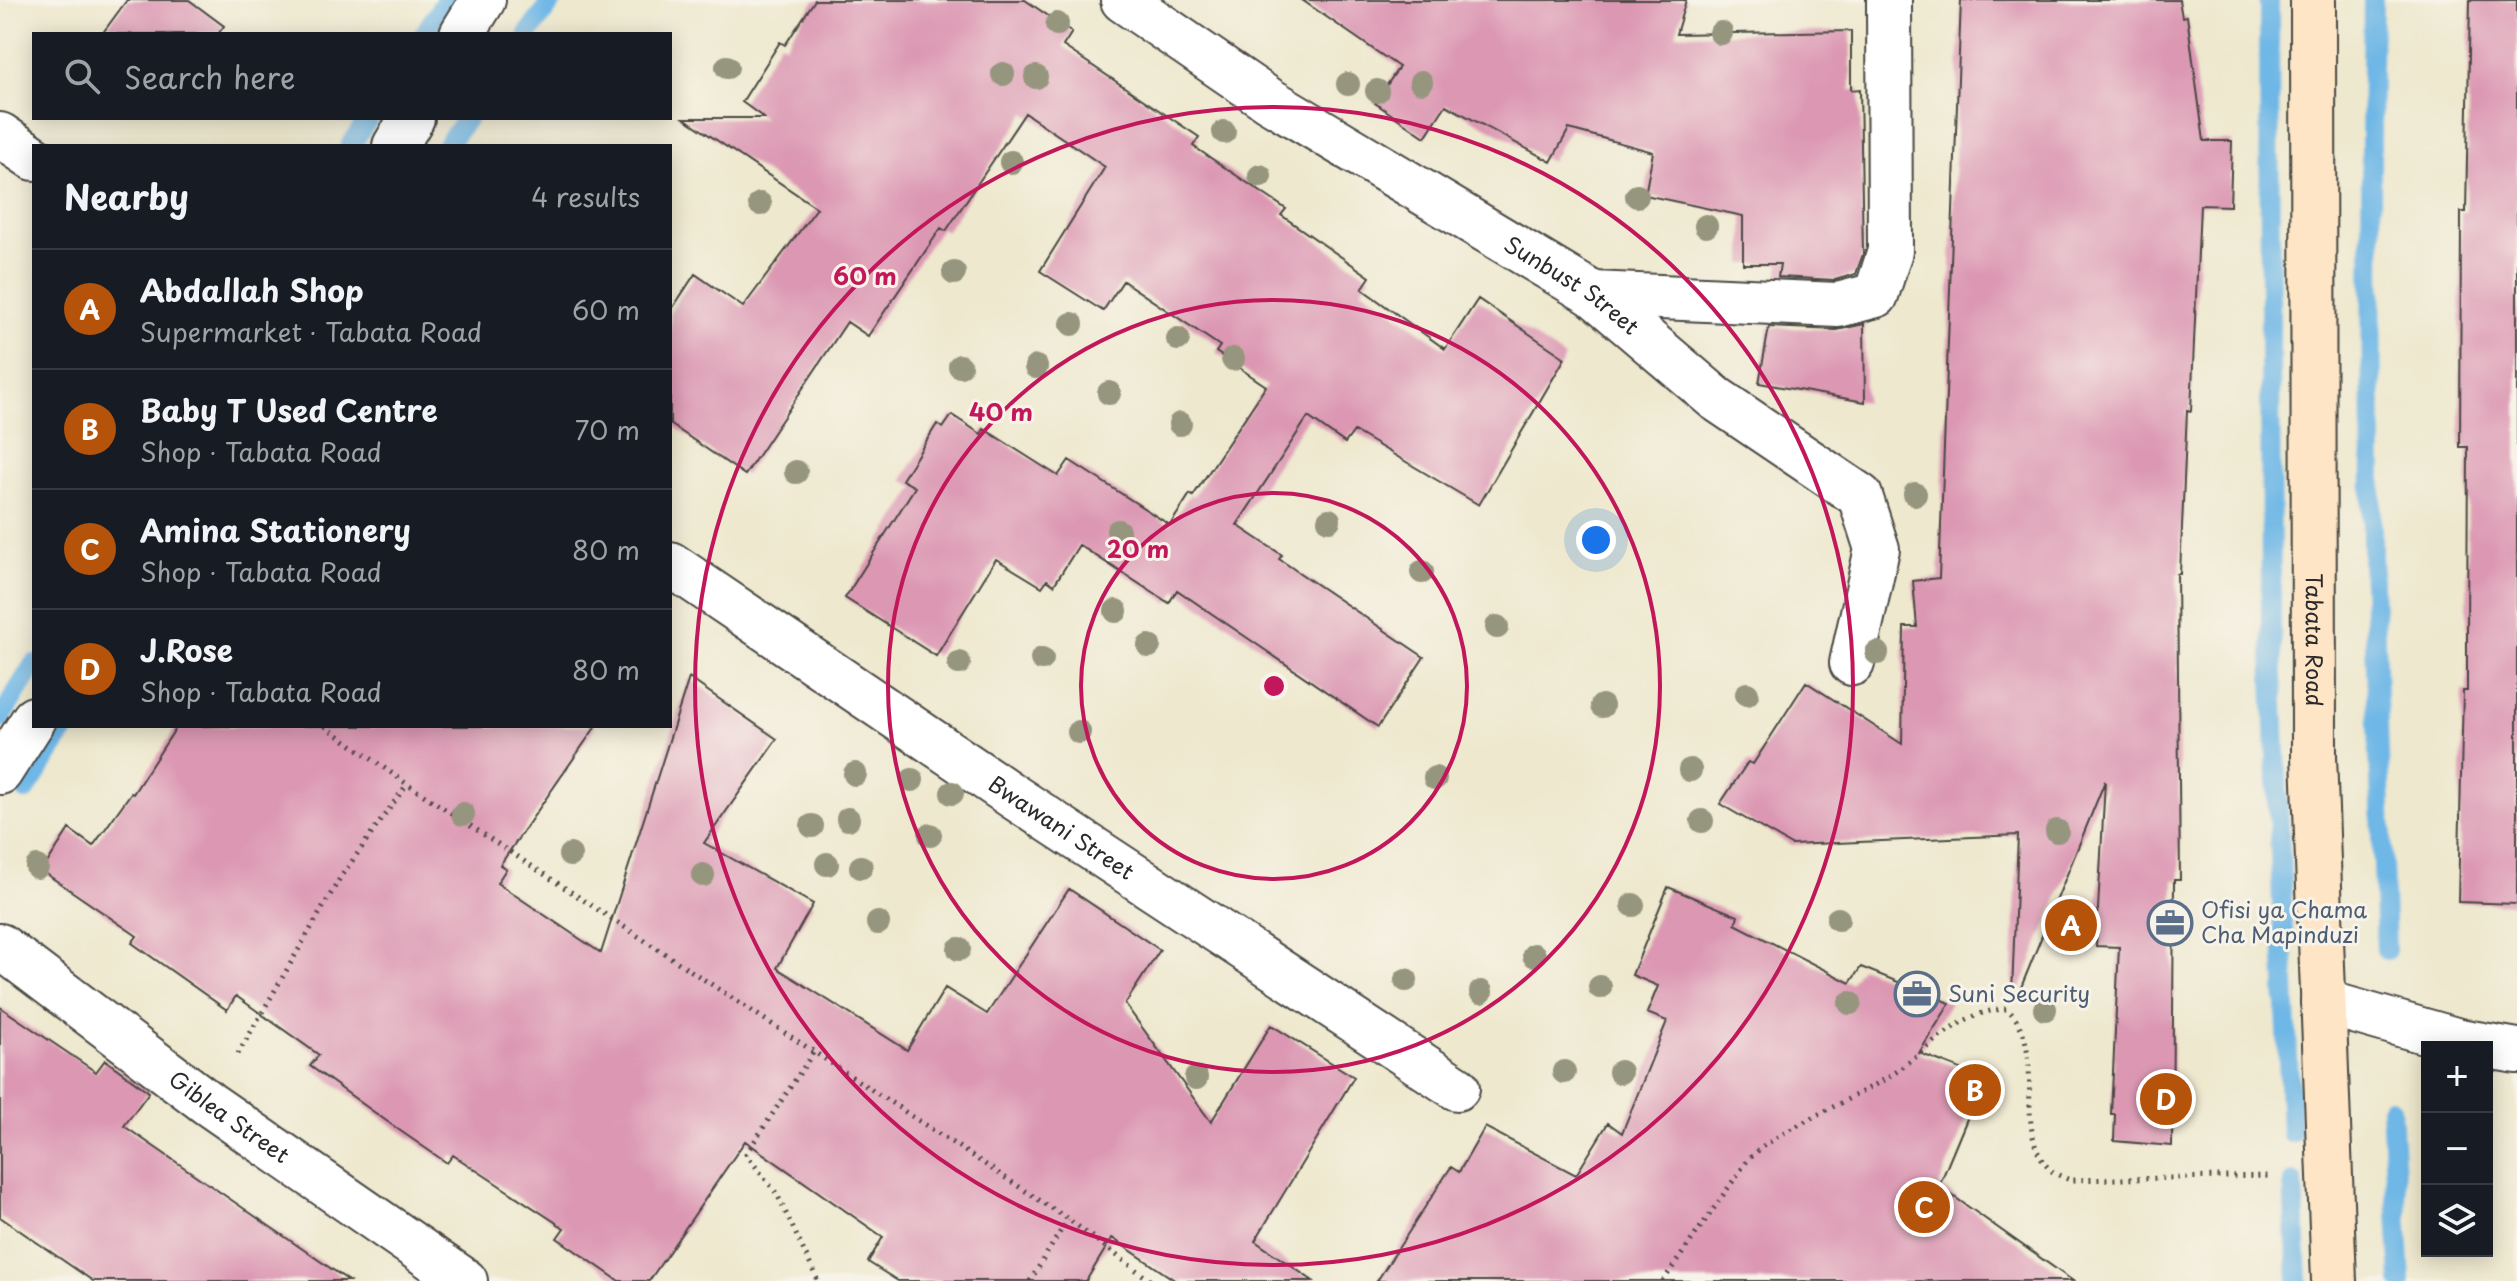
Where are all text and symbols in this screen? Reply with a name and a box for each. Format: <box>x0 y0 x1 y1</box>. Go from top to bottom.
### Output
search box <box>32 32 672 120</box>
icon: search <box>60 54 104 98</box>
text: Search here <box>124 54 296 99</box>
text: Nearby <box>64 170 189 222</box>
text: 4 results <box>531 177 640 216</box>
street label: Sunbust Street <box>1499 227 1647 342</box>
text: 60 m <box>833 257 897 293</box>
text: Abdallah Shop <box>140 267 364 312</box>
text: A <box>80 290 100 329</box>
text: 60 m <box>572 290 640 329</box>
text: Supermarket · Tabata Road <box>140 312 482 351</box>
text: Baby T Used Centre <box>140 387 438 432</box>
text: 40 m <box>969 393 1033 429</box>
text: B <box>81 410 99 449</box>
text: 70 m <box>575 410 640 449</box>
text: Shop · Tabata Road <box>140 432 382 471</box>
text: Amina Stationery <box>140 507 411 552</box>
your location <box>1576 520 1616 560</box>
text: C <box>80 530 100 569</box>
text: 80 m <box>572 530 640 569</box>
text: 20 m <box>1107 530 1169 566</box>
text: Shop · Tabata Road <box>140 552 382 591</box>
street label: Tabata Road <box>2299 573 2332 707</box>
text: J.Rose <box>140 627 233 672</box>
text: D <box>80 650 100 689</box>
text: 80 m <box>572 650 640 689</box>
text: Shop · Tabata Road <box>140 672 382 711</box>
centre of rings <box>1260 672 1288 700</box>
street label: Bwawani Street <box>983 767 1142 887</box>
place label: Ofisi ya Chama Cha Mapinduzi <box>2201 892 2367 950</box>
pin: A <box>2045 895 2097 955</box>
office icon: Ofisi ya Chama Cha Mapinduzi <box>2146 899 2194 947</box>
office icon: Suni Security <box>1893 970 1941 1018</box>
place label: Suni Security <box>1948 976 2090 1009</box>
map controls <box>2421 1041 2493 1257</box>
button: + <box>2421 1041 2493 1113</box>
pin: B <box>1949 1060 2001 1120</box>
street label: Giblea Street <box>163 1062 297 1170</box>
pin: D <box>2140 1069 2192 1129</box>
button: − <box>2421 1113 2493 1185</box>
pin: C <box>1898 1177 1950 1237</box>
button: layers <box>2421 1185 2493 1257</box>

